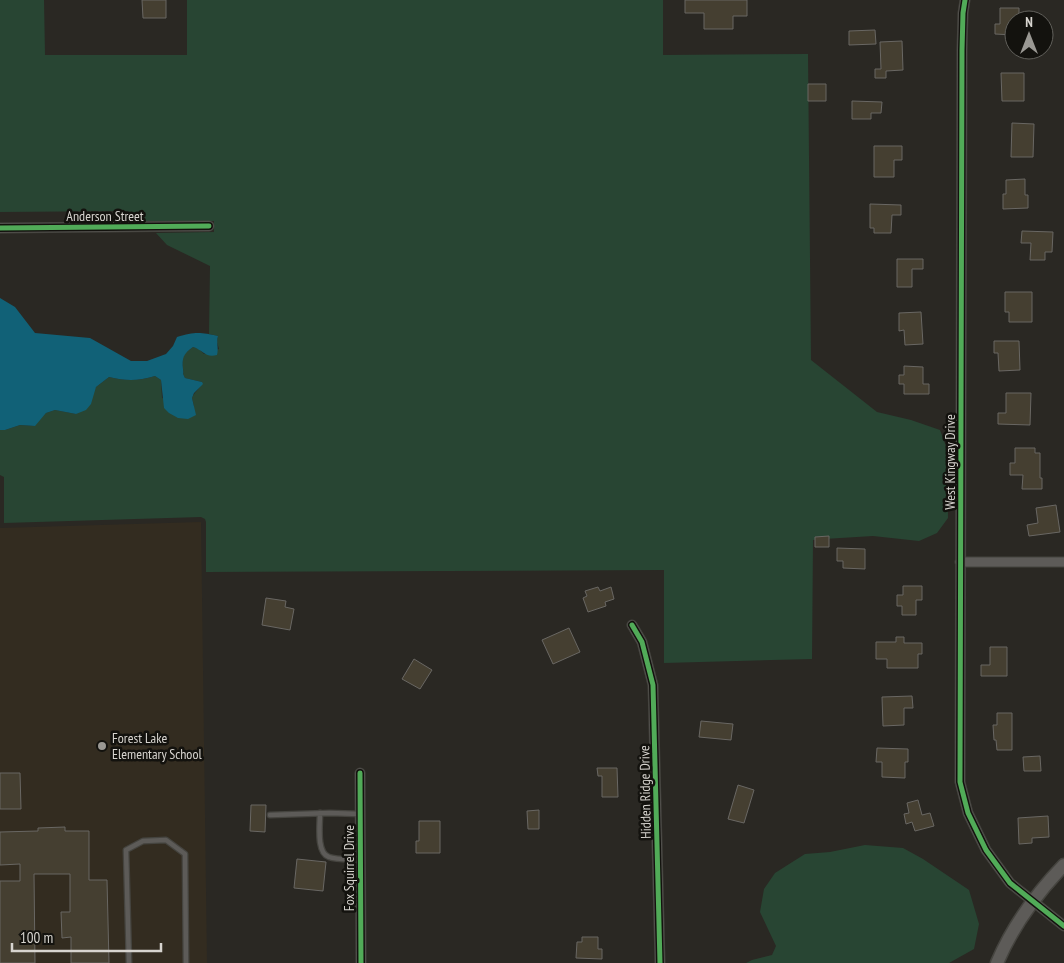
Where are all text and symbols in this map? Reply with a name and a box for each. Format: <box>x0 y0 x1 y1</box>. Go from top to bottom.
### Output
north arrow <box>1004 10 1054 60</box>
text: N <box>1025 13 1033 31</box>
street label: Anderson Street <box>66 207 144 225</box>
street label: West Kingway Drive <box>941 414 959 510</box>
place label: Forest Lake Elementary School <box>112 729 202 763</box>
marker: Forest Lake Elementary School <box>96 740 108 752</box>
street label: Hidden Ridge Drive <box>635 745 655 839</box>
street label: Fox Squirrel Drive <box>340 825 358 911</box>
scale bar <box>12 920 161 952</box>
text: 100 m <box>20 928 53 947</box>

